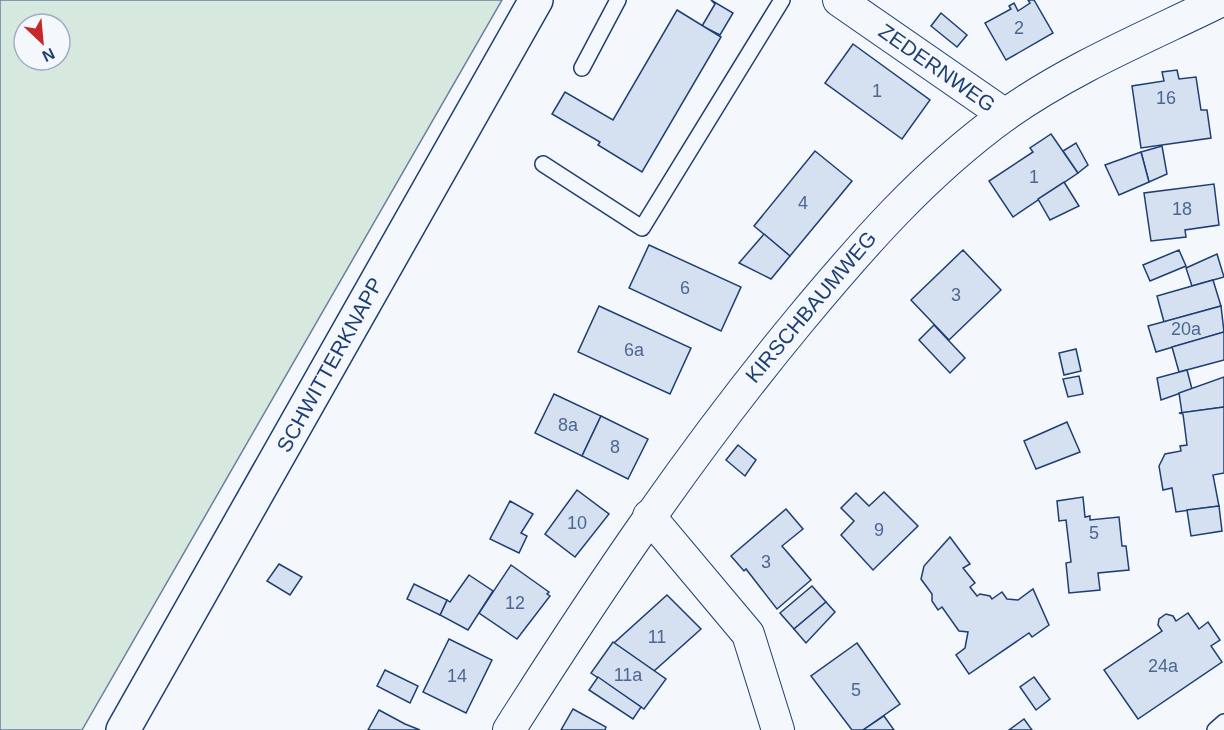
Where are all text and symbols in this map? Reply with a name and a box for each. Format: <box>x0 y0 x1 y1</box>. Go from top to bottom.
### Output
north arrow <box>12 12 72 72</box>
house number: 2 <box>1014 18 1024 38</box>
street label: ZEDERNWEG <box>875 19 1000 116</box>
text: N <box>39 45 57 65</box>
house number: 1 <box>872 81 882 101</box>
house number: 16 <box>1156 88 1176 108</box>
house number: 1 <box>1029 167 1039 187</box>
house number: 4 <box>798 193 808 213</box>
house number: 18 <box>1172 199 1192 219</box>
street label: KIRSCHBAUMWEG <box>741 226 881 387</box>
street label: SCHWITTERKNAPP <box>272 273 387 456</box>
house number: 6 <box>680 278 690 298</box>
house number: 3 <box>951 285 961 305</box>
house number: 20a <box>1171 319 1202 339</box>
house number: 6a <box>624 340 645 360</box>
house number: 8a <box>558 415 579 435</box>
house number: 8 <box>610 437 620 457</box>
house number: 10 <box>567 513 587 533</box>
house number: 9 <box>874 520 884 540</box>
house number: 5 <box>1089 523 1099 543</box>
house number: 3 <box>761 552 771 572</box>
house number: 12 <box>505 593 525 613</box>
house number: 11 <box>648 627 666 647</box>
house number: 24a <box>1148 656 1179 676</box>
house number: 11a <box>614 665 643 685</box>
house number: 14 <box>447 666 467 686</box>
house number: 5 <box>851 680 861 700</box>

